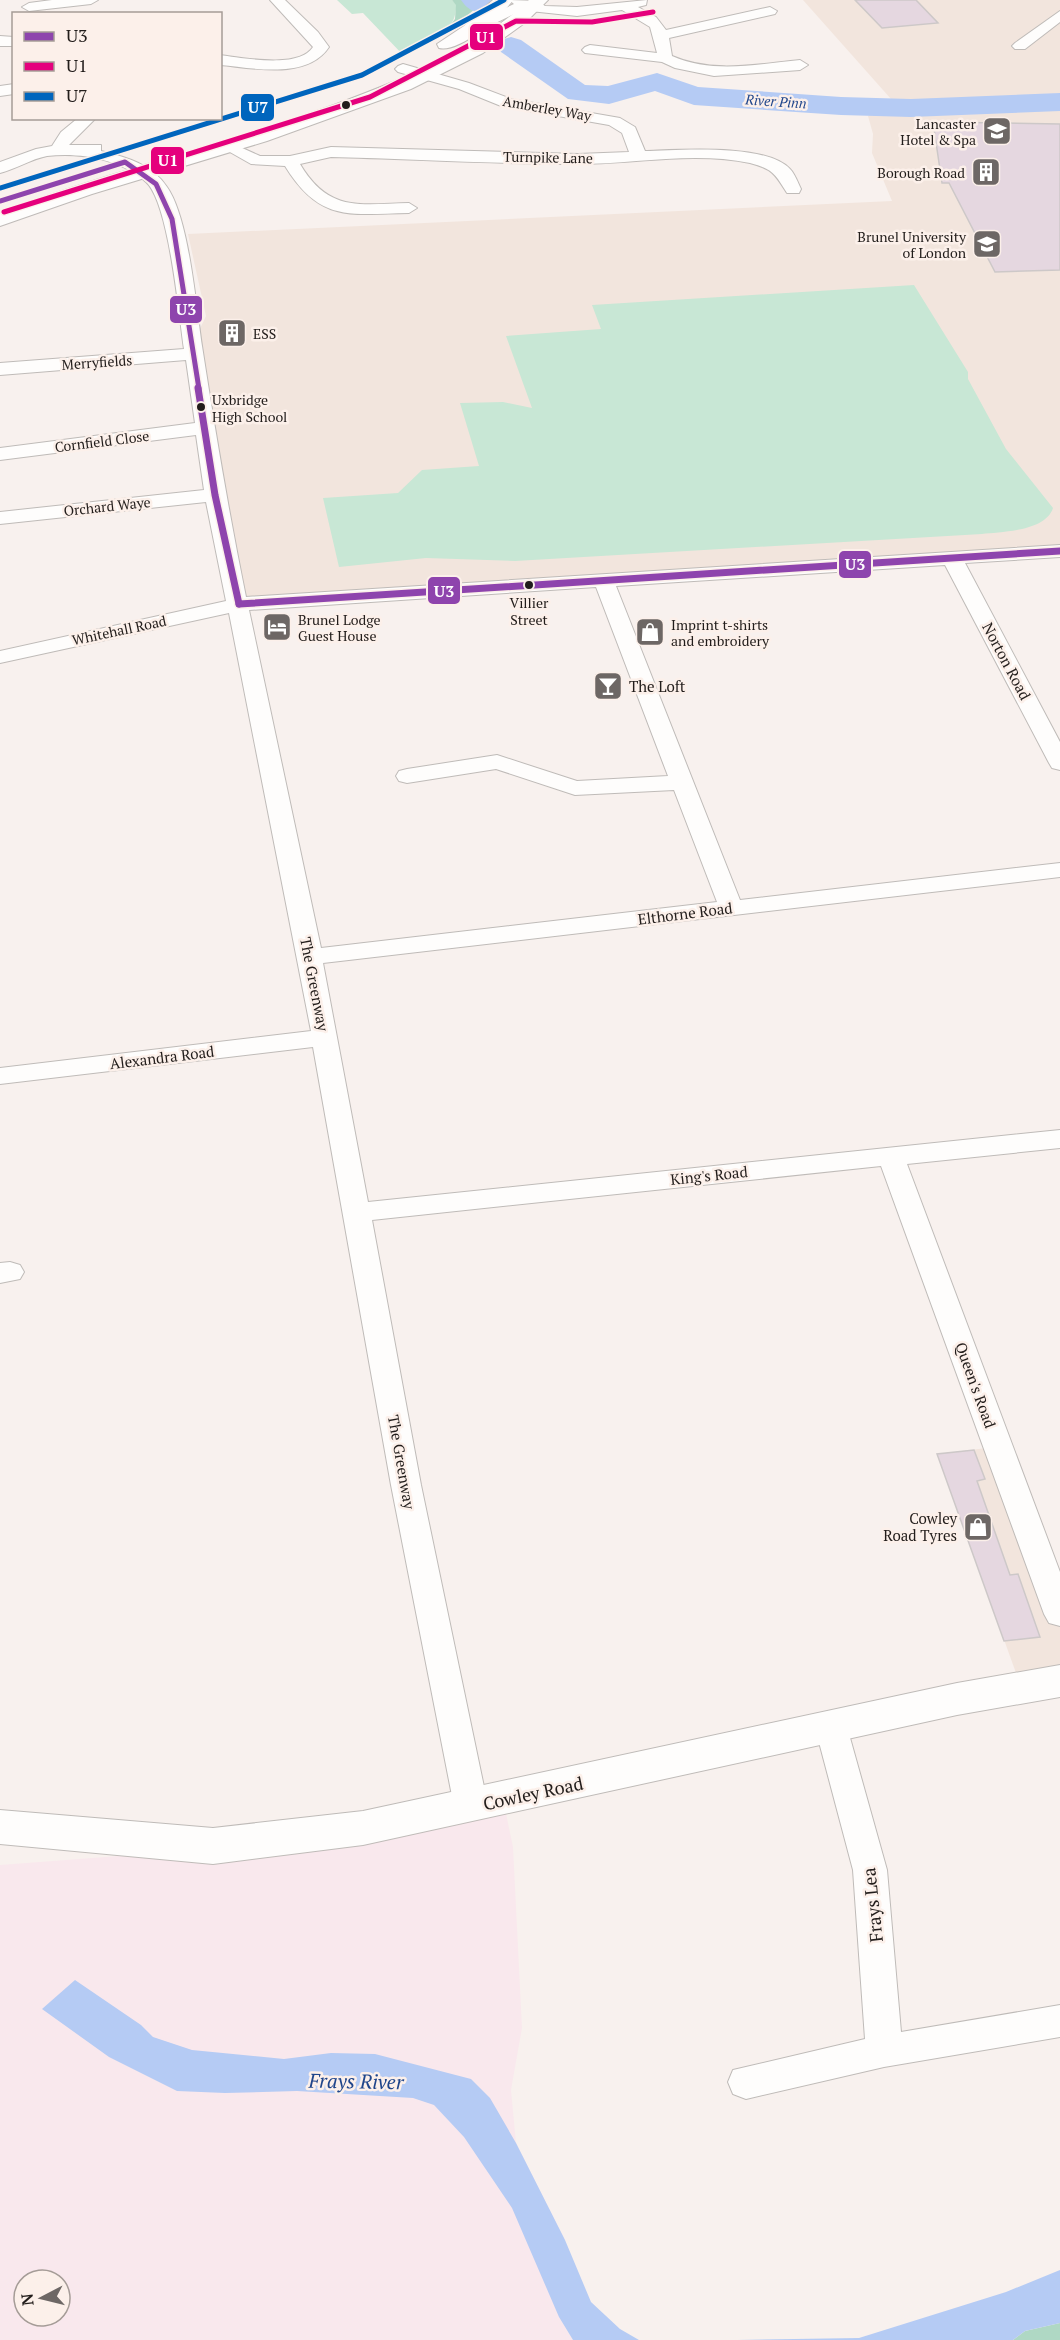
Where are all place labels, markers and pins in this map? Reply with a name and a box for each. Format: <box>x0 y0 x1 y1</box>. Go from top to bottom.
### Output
unlabelled marker <box>340 99 352 111</box>
place label: Lancaster Hotel & Spa <box>900 114 977 149</box>
school or university icon: Lancaster Hotel & Spa <box>981 115 1013 147</box>
building icon: Borough Road <box>970 156 1002 188</box>
place label: Borough Road <box>877 163 965 182</box>
place label: Brunel University of London <box>857 227 967 262</box>
school or university icon: Brunel University of London <box>971 228 1003 260</box>
building icon: ESS <box>216 317 248 349</box>
place label: ESS <box>253 324 276 343</box>
place label: Uxbridge High School <box>212 390 287 426</box>
marker: Uxbridge High School <box>195 401 207 413</box>
marker: Villier Street <box>523 579 535 591</box>
place label: Villier Street <box>510 593 549 629</box>
place label: Brunel Lodge Guest House <box>298 610 381 645</box>
hotel icon: Brunel Lodge Guest House <box>261 611 293 643</box>
place label: Imprint t-shirts and embroidery <box>671 615 770 650</box>
shop icon: Imprint t-shirts and embroidery <box>634 616 666 648</box>
bar icon: The Loft <box>592 670 624 702</box>
place label: The Loft <box>629 676 686 696</box>
place label: Cowley Road Tyres <box>883 1508 957 1545</box>
shop icon: Cowley Road Tyres <box>962 1511 994 1543</box>

